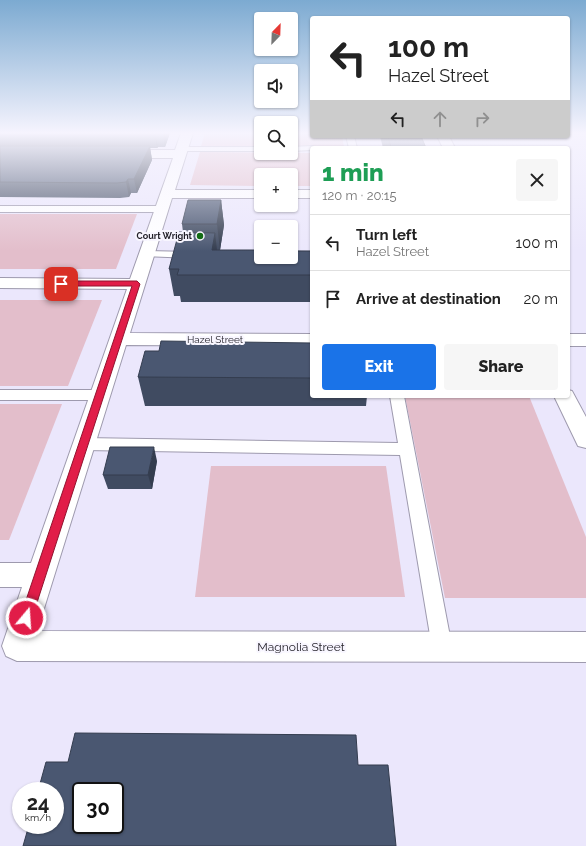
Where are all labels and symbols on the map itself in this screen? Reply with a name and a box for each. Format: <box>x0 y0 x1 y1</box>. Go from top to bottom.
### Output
north arrow <box>254 12 298 56</box>
place label: Court Wright <box>137 231 193 241</box>
marker: Court Wright <box>195 231 205 241</box>
pin <box>44 267 78 301</box>
street label: Hazel Street <box>187 334 244 345</box>
position arrow <box>5 597 47 639</box>
street label: Magnolia Street <box>257 640 345 654</box>
speed limit sign: 30 <box>72 782 124 834</box>

